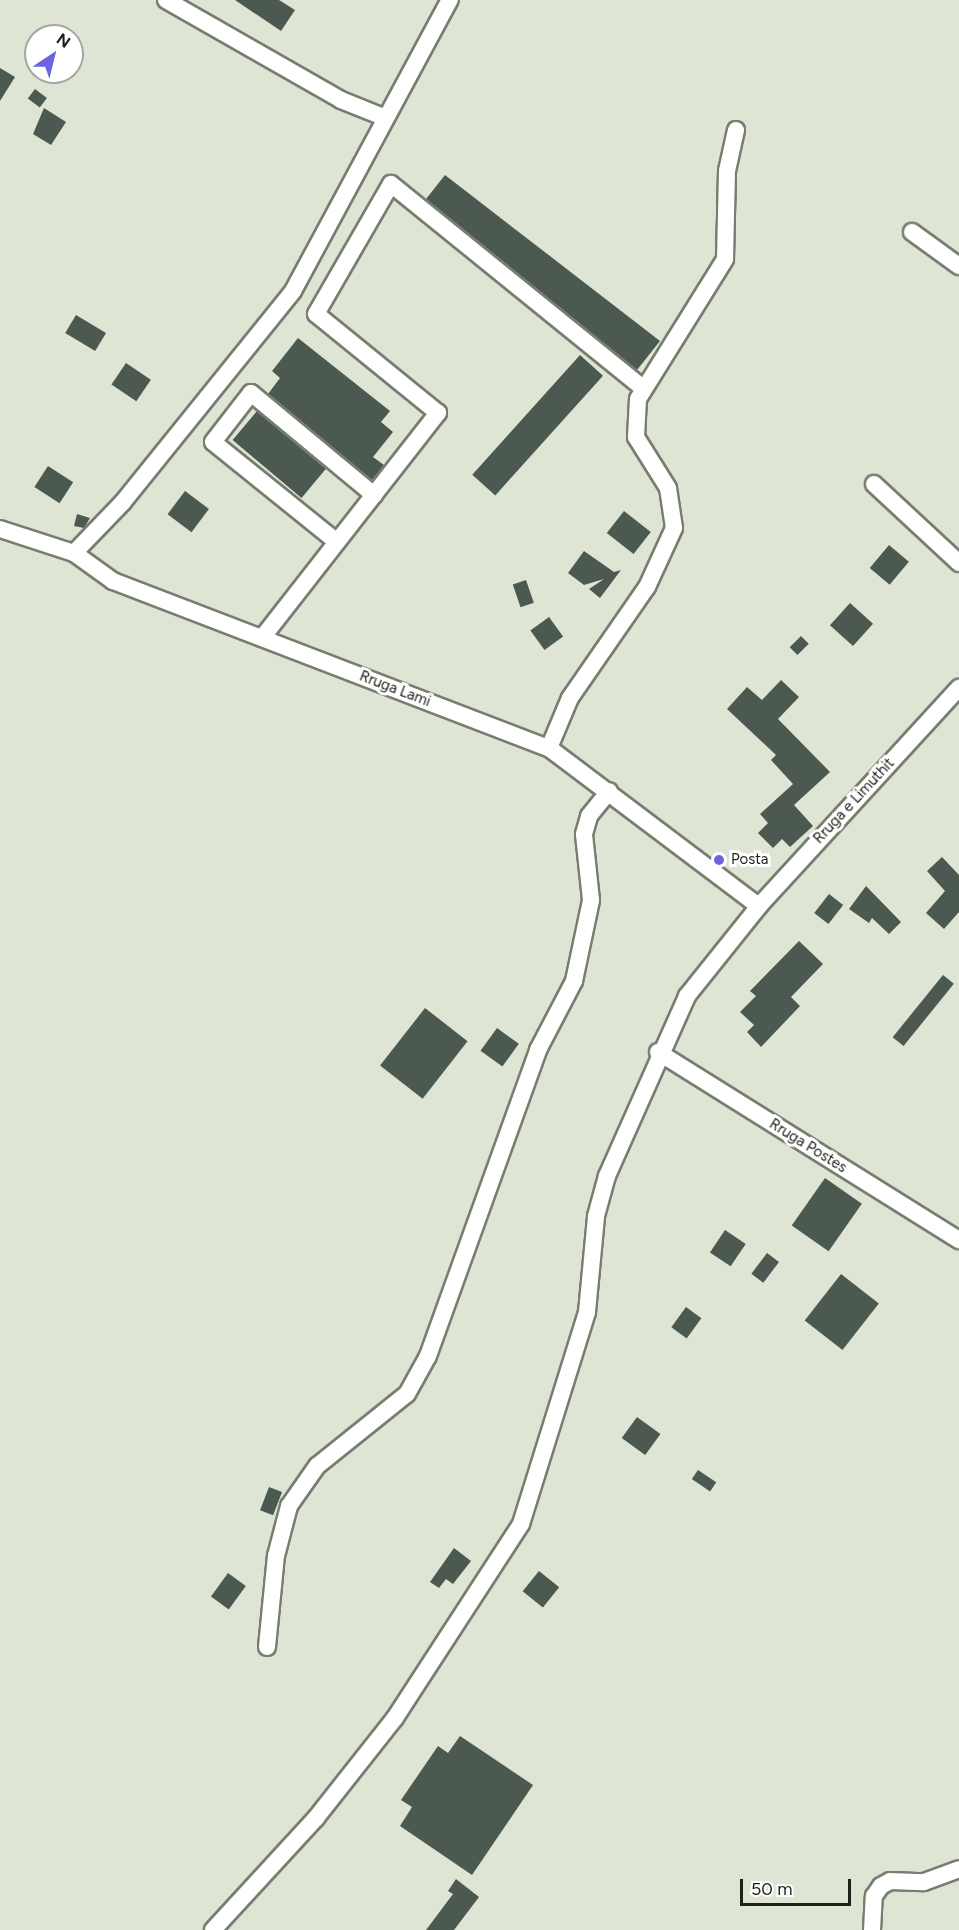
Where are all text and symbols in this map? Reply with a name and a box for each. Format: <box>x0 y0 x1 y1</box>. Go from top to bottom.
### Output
north arrow <box>24 24 84 84</box>
text: N <box>53 29 74 52</box>
street label: Rruga Lami <box>357 667 433 711</box>
street label: Rruga e Limuthit <box>810 754 898 848</box>
place label: Posta <box>731 851 769 869</box>
marker: Posta <box>712 853 726 867</box>
street label: Rruga Postes <box>766 1115 850 1177</box>
scale bar <box>743 1867 854 1905</box>
text: 50 m <box>751 1878 793 1900</box>

